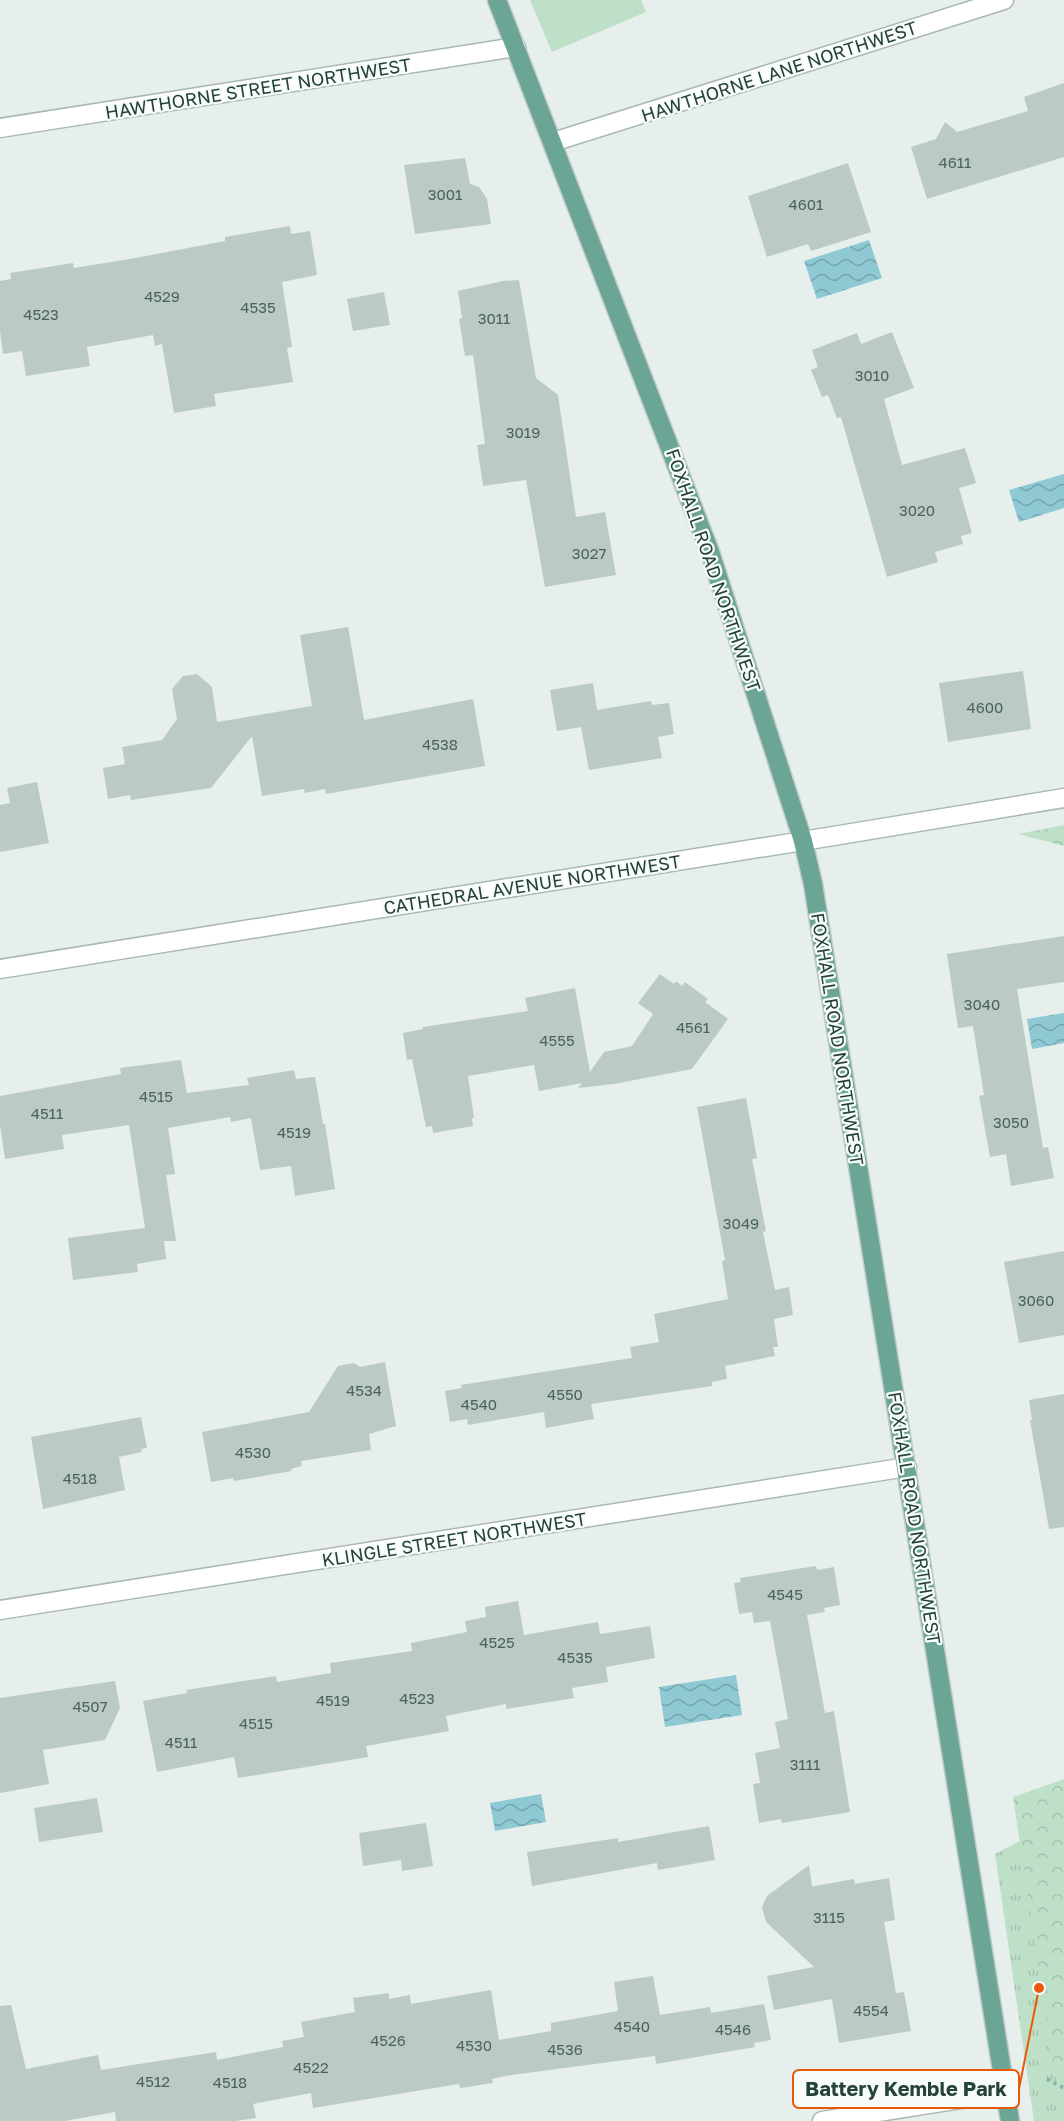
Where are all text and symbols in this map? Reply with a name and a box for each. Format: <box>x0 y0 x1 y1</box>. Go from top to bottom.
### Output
street label: HAWTHORNE LANE NORTHWEST <box>638 16 920 126</box>
street label: HAWTHORNE STREET NORTHWEST <box>104 53 412 123</box>
house number: 4611 <box>939 153 971 171</box>
house number: 3001 <box>428 185 462 203</box>
house number: 4601 <box>789 195 823 213</box>
house number: 4529 <box>144 287 180 305</box>
house number: 4535 <box>240 298 276 316</box>
house number: 4523 <box>23 305 59 323</box>
house number: 3011 <box>478 309 510 327</box>
house number: 3010 <box>855 366 889 384</box>
house number: 3019 <box>506 423 540 441</box>
street label: FOXHALL ROAD NORTHWEST <box>662 446 766 694</box>
house number: 3020 <box>899 501 935 519</box>
house number: 3027 <box>572 544 606 562</box>
house number: 4600 <box>967 698 1003 716</box>
house number: 4538 <box>422 735 458 753</box>
street label: CATHEDRAL AVENUE NORTHWEST <box>382 850 682 918</box>
street label: FOXHALL ROAD NORTHWEST <box>807 911 869 1167</box>
house number: 3040 <box>964 995 1000 1013</box>
house number: 4561 <box>676 1018 710 1036</box>
house number: 4555 <box>539 1031 575 1049</box>
house number: 4515 <box>139 1087 173 1105</box>
house number: 4511 <box>31 1104 63 1122</box>
house number: 3050 <box>993 1113 1029 1131</box>
house number: 4519 <box>277 1123 311 1141</box>
house number: 3049 <box>723 1214 759 1232</box>
house number: 3060 <box>1018 1291 1054 1309</box>
house number: 4534 <box>346 1381 382 1399</box>
house number: 4550 <box>547 1385 583 1403</box>
street label: FOXHALL ROAD NORTHWEST <box>884 1390 946 1646</box>
house number: 4540 <box>461 1395 497 1413</box>
house number: 4530 <box>235 1443 271 1461</box>
house number: 4518 <box>63 1469 97 1487</box>
street label: KLINGLE STREET NORTHWEST <box>320 1507 588 1571</box>
house number: 4545 <box>767 1585 803 1603</box>
house number: 4525 <box>479 1633 515 1651</box>
house number: 4535 <box>557 1648 593 1666</box>
house number: 4523 <box>399 1689 435 1707</box>
house number: 4519 <box>316 1691 350 1709</box>
house number: 4507 <box>72 1697 108 1715</box>
house number: 4515 <box>239 1714 273 1732</box>
house number: 4511 <box>165 1733 197 1751</box>
house number: 3111 <box>790 1755 820 1773</box>
house number: 3115 <box>813 1908 845 1926</box>
house number: 4554 <box>853 2001 889 2019</box>
house number: 4540 <box>614 2017 650 2035</box>
house number: 4546 <box>715 2020 751 2038</box>
house number: 4526 <box>370 2031 406 2049</box>
house number: 4530 <box>456 2036 492 2054</box>
house number: 4536 <box>547 2040 583 2058</box>
house number: 4522 <box>293 2058 329 2076</box>
callout: Battery Kemble Park <box>793 2070 1019 2108</box>
house number: 4512 <box>136 2072 170 2090</box>
house number: 4518 <box>213 2073 247 2091</box>
text: Battery Kemble Park <box>805 2076 1007 2100</box>

